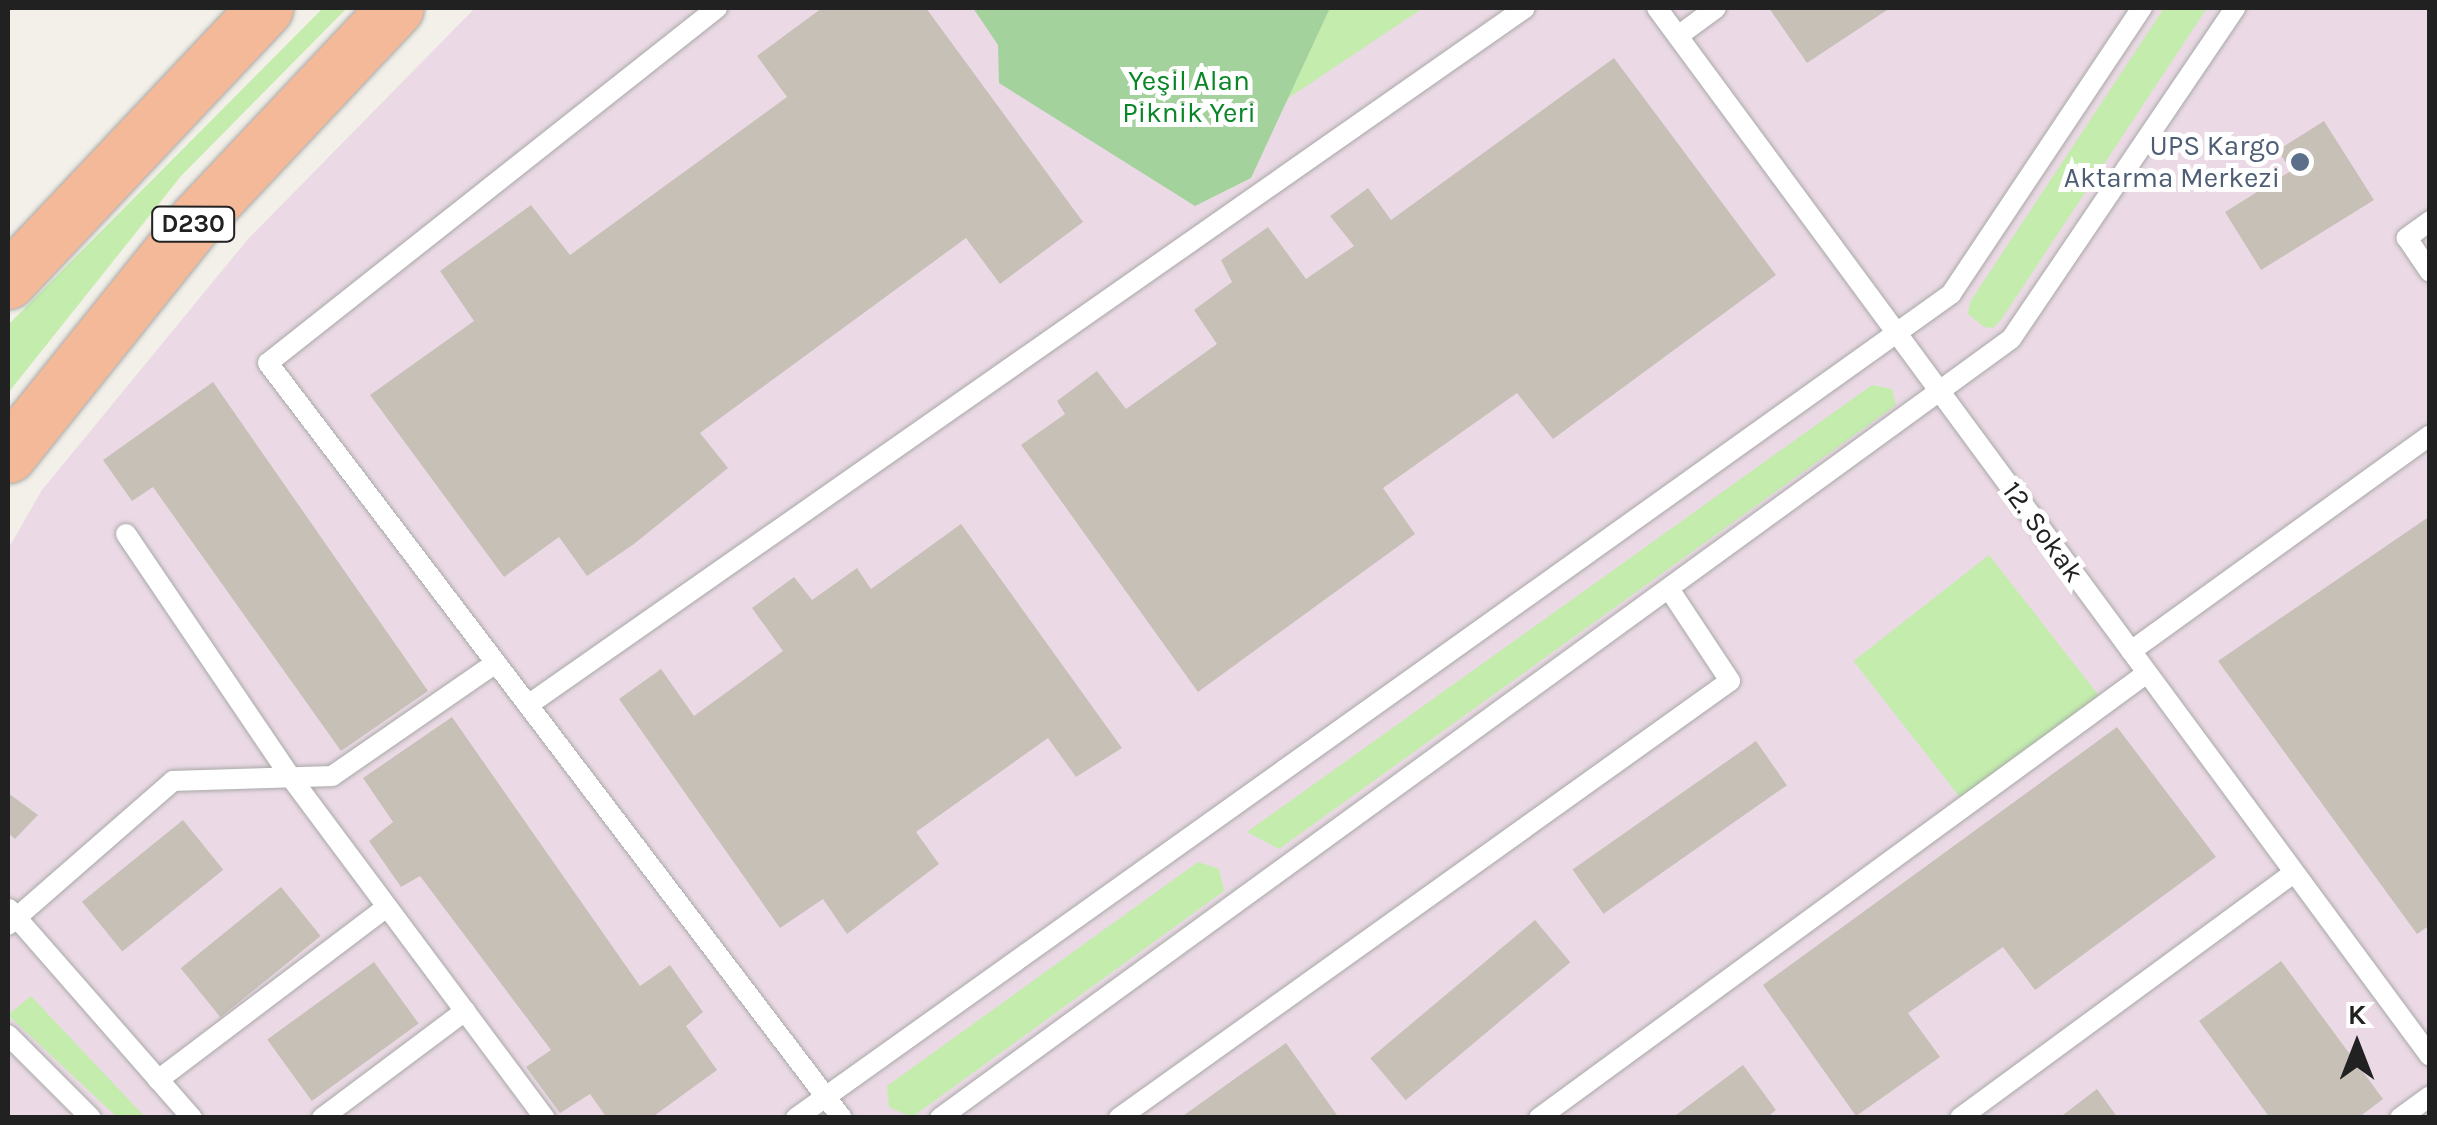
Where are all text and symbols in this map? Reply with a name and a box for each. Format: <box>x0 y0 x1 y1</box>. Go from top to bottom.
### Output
park label: Yeşil Alan Piknik Yeri <box>1122 64 1256 130</box>
place label: UPS Kargo Aktarma Merkezi <box>2064 129 2280 195</box>
marker: UPS Kargo Aktarma Merkezi <box>2289 151 2311 173</box>
road number: D230 <box>150 204 236 244</box>
street label: 12. Sokak <box>1995 475 2091 589</box>
north arrow <box>2307 995 2407 1095</box>
text: K <box>2348 998 2366 1031</box>

